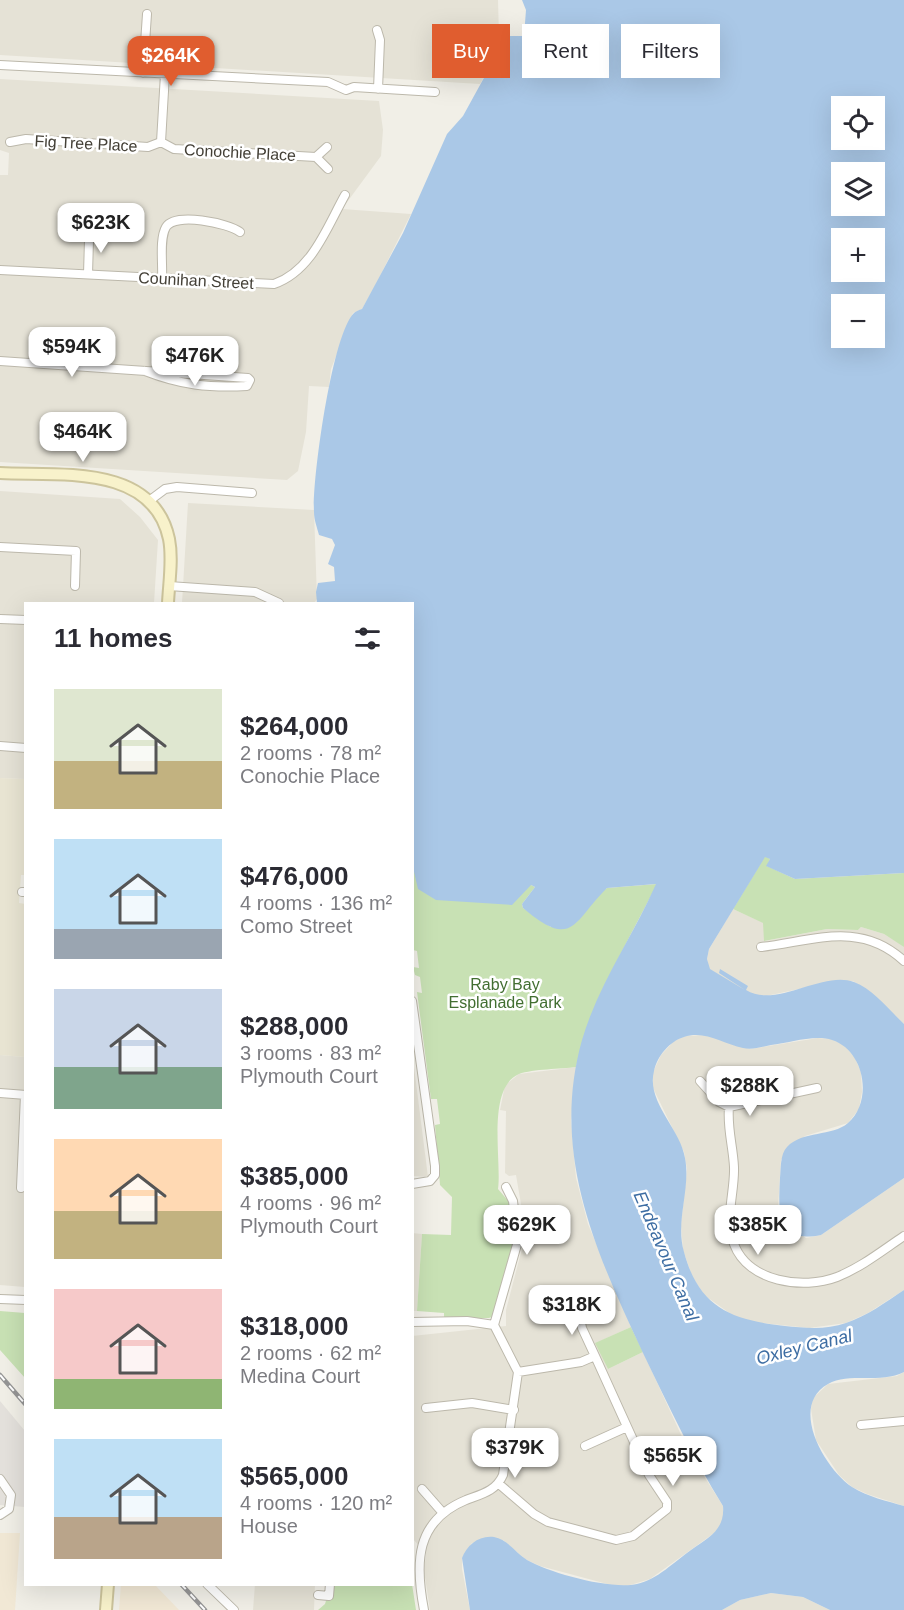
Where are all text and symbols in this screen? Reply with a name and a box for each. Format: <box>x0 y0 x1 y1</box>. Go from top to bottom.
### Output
chip: Buy <box>432 24 510 78</box>
chip: Rent <box>522 24 609 78</box>
chip: Filters <box>621 24 720 78</box>
pin: $264K <box>129 36 213 87</box>
text: $264K <box>142 44 200 66</box>
map controls <box>831 96 885 348</box>
button: locate <box>831 96 885 150</box>
street label: Fig Tree Place <box>34 132 138 155</box>
street label: Conochie Place <box>184 141 296 164</box>
button: layers <box>831 162 885 216</box>
pin: $623K <box>59 203 143 254</box>
text: $623K <box>72 211 130 233</box>
button: + <box>831 228 885 282</box>
street label: Counihan Street <box>138 269 255 292</box>
button: − <box>831 294 885 348</box>
pin: $594K <box>30 327 114 378</box>
text: $594K <box>43 335 101 357</box>
pin: $476K <box>153 336 237 387</box>
text: $476K <box>166 344 224 366</box>
pin: $464K <box>41 412 125 463</box>
text: $464K <box>54 420 112 442</box>
icon: filters <box>351 622 384 655</box>
text: 11 homes <box>54 623 173 653</box>
text: $264,000 <box>240 711 348 741</box>
icon: home <box>102 713 174 785</box>
text: 2 rooms · 78 m² <box>240 742 381 764</box>
text: Conochie Place <box>240 765 380 787</box>
text: $476,000 <box>240 861 348 891</box>
icon: home <box>102 863 174 935</box>
text: 4 rooms · 136 m² <box>240 892 392 914</box>
text: Como Street <box>240 915 352 937</box>
park label: Raby Bay Esplanade Park <box>449 976 562 1011</box>
text: $288,000 <box>240 1011 348 1041</box>
icon: home <box>102 1013 174 1085</box>
text: 3 rooms · 83 m² <box>240 1042 381 1064</box>
text: Plymouth Court <box>240 1065 378 1087</box>
pin: $288K <box>708 1066 792 1117</box>
text: $288K <box>721 1074 779 1096</box>
text: $385,000 <box>240 1161 348 1191</box>
icon: home <box>102 1163 174 1235</box>
water label: Endeavour Canal <box>630 1188 703 1325</box>
text: 4 rooms · 96 m² <box>240 1192 381 1214</box>
pin: $629K <box>485 1205 569 1256</box>
pin: $385K <box>716 1205 800 1256</box>
text: $629K <box>498 1213 556 1235</box>
text: $385K <box>729 1213 787 1235</box>
text: Plymouth Court <box>240 1215 378 1237</box>
pin: $318K <box>530 1285 614 1336</box>
text: $318K <box>543 1293 601 1315</box>
text: $318,000 <box>240 1311 348 1341</box>
icon: home <box>102 1313 174 1385</box>
water label: Oxley Canal <box>754 1325 855 1369</box>
text: 2 rooms · 62 m² <box>240 1342 381 1364</box>
text: Medina Court <box>240 1365 360 1387</box>
pin: $379K <box>473 1428 557 1479</box>
text: $379K <box>486 1436 544 1458</box>
pin: $565K <box>631 1436 715 1487</box>
text: $565K <box>644 1444 702 1466</box>
text: $565,000 <box>240 1461 348 1491</box>
icon: home <box>102 1463 174 1535</box>
text: 4 rooms · 120 m² <box>240 1492 392 1514</box>
text: House <box>240 1515 298 1537</box>

